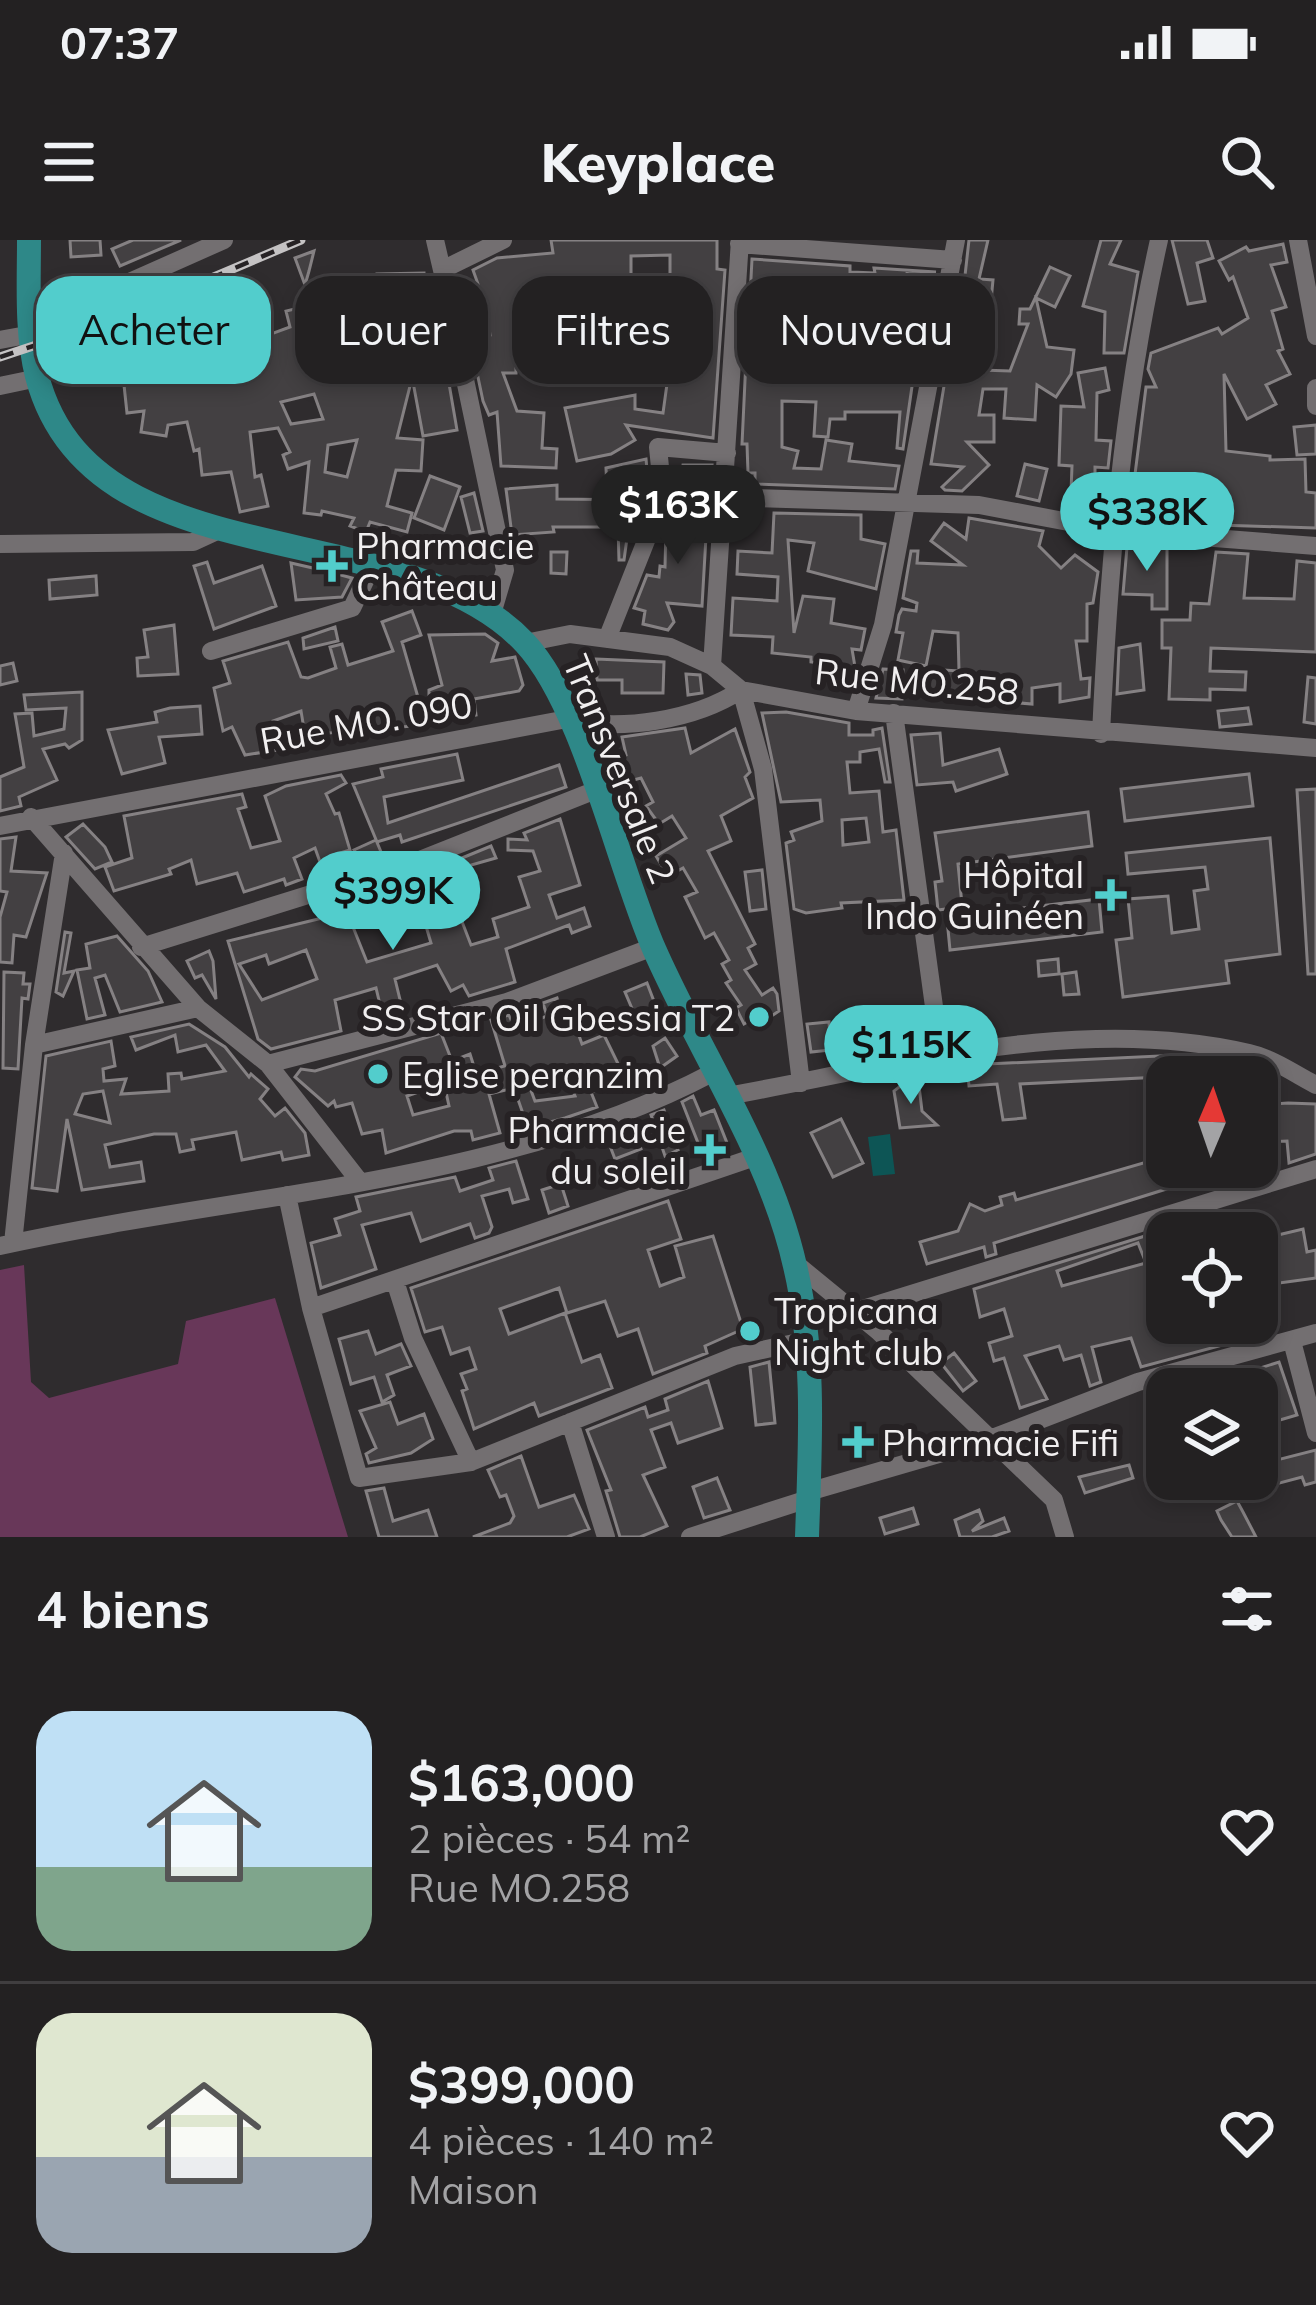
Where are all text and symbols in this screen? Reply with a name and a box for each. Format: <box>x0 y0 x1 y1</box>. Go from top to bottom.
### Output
text: 07:37 <box>60 14 179 70</box>
text: Keyplace <box>541 128 775 196</box>
icon: menu <box>36 129 102 195</box>
icon: search <box>1214 129 1280 195</box>
chip: Acheter <box>36 276 271 384</box>
chip: Louer <box>295 276 488 384</box>
chip: Filtres <box>512 276 713 384</box>
chip: Nouveau <box>737 276 995 384</box>
pin: $163K <box>594 465 762 567</box>
pin: $338K <box>1063 472 1231 574</box>
text: $163K <box>618 479 738 528</box>
text: $338K <box>1087 486 1207 535</box>
place label: Pharmacie Château <box>356 523 534 609</box>
marker: Pharmacie Château <box>319 553 345 579</box>
street label: Transversale 2 <box>554 648 686 890</box>
street label: Rue MO.258 <box>813 648 1021 714</box>
street label: Rue MO. 090 <box>257 681 475 763</box>
pin: $399K <box>309 851 477 953</box>
place label: Hôpital Indo Guinéen <box>865 852 1084 938</box>
text: $399K <box>333 865 453 914</box>
marker: Hôpital Indo Guinéen <box>1095 879 1127 911</box>
place label: SS Star Oil Gbessia T2 <box>361 995 735 1040</box>
marker: SS Star Oil Gbessia T2 <box>746 1004 772 1030</box>
pin: $115K <box>827 1005 995 1107</box>
text: $115K <box>851 1019 971 1068</box>
place label: Eglise peranzim <box>402 1052 664 1097</box>
north arrow <box>1146 1056 1278 1188</box>
map controls <box>1146 1056 1278 1500</box>
marker: Eglise peranzim <box>365 1061 391 1087</box>
place label: Pharmacie du soleil <box>508 1107 686 1193</box>
marker: Pharmacie du soleil <box>697 1137 723 1163</box>
button: locate <box>1146 1212 1278 1344</box>
place label: Tropicana Night club <box>774 1288 943 1374</box>
marker: Tropicana Night club <box>737 1318 763 1344</box>
button: layers <box>1146 1368 1278 1500</box>
place label: Pharmacie Fifi <box>882 1420 1119 1465</box>
marker: Pharmacie Fifi <box>845 1429 871 1455</box>
icon: filters <box>1214 1576 1280 1642</box>
text: 4 biens <box>36 1577 210 1641</box>
text: $163,000 <box>408 1750 635 1814</box>
icon: home <box>132 1759 276 1903</box>
icon: heart <box>1214 1798 1280 1864</box>
text: 2 pièces · 54 m² <box>408 1814 690 1863</box>
text: Rue MO.258 <box>408 1863 630 1912</box>
text: $399,000 <box>408 2052 635 2116</box>
icon: home <box>132 2061 276 2205</box>
icon: heart <box>1214 2100 1280 2166</box>
text: 4 pièces · 140 m² <box>408 2116 714 2165</box>
text: Maison <box>408 2165 539 2214</box>

